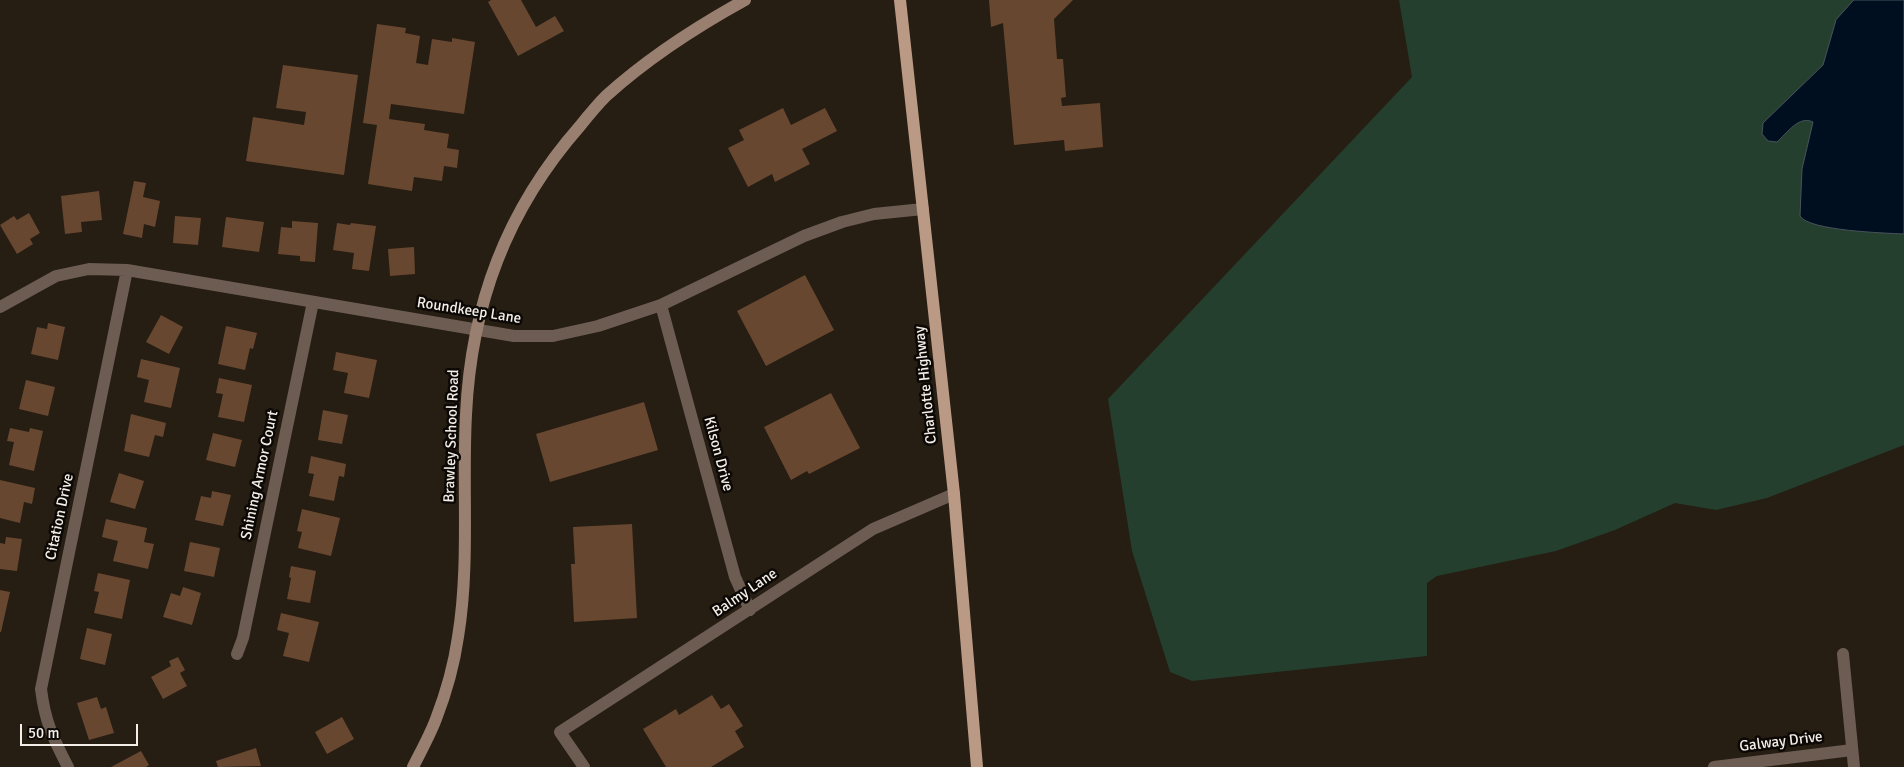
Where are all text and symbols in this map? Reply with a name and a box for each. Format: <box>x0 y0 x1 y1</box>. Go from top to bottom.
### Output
street label: Roundkeep Lane <box>416 294 522 328</box>
street label: Charlotte Highway <box>911 325 941 445</box>
street label: Brawley School Road <box>441 369 463 503</box>
street label: Shining Armor Court <box>238 409 282 541</box>
street label: Kilson Drive <box>699 415 737 493</box>
street label: Citation Drive <box>42 472 78 562</box>
street label: Balmy Lane <box>709 565 781 621</box>
scale bar <box>22 714 140 746</box>
text: 50 m <box>28 724 59 742</box>
street label: Galway Drive <box>1738 728 1824 756</box>

